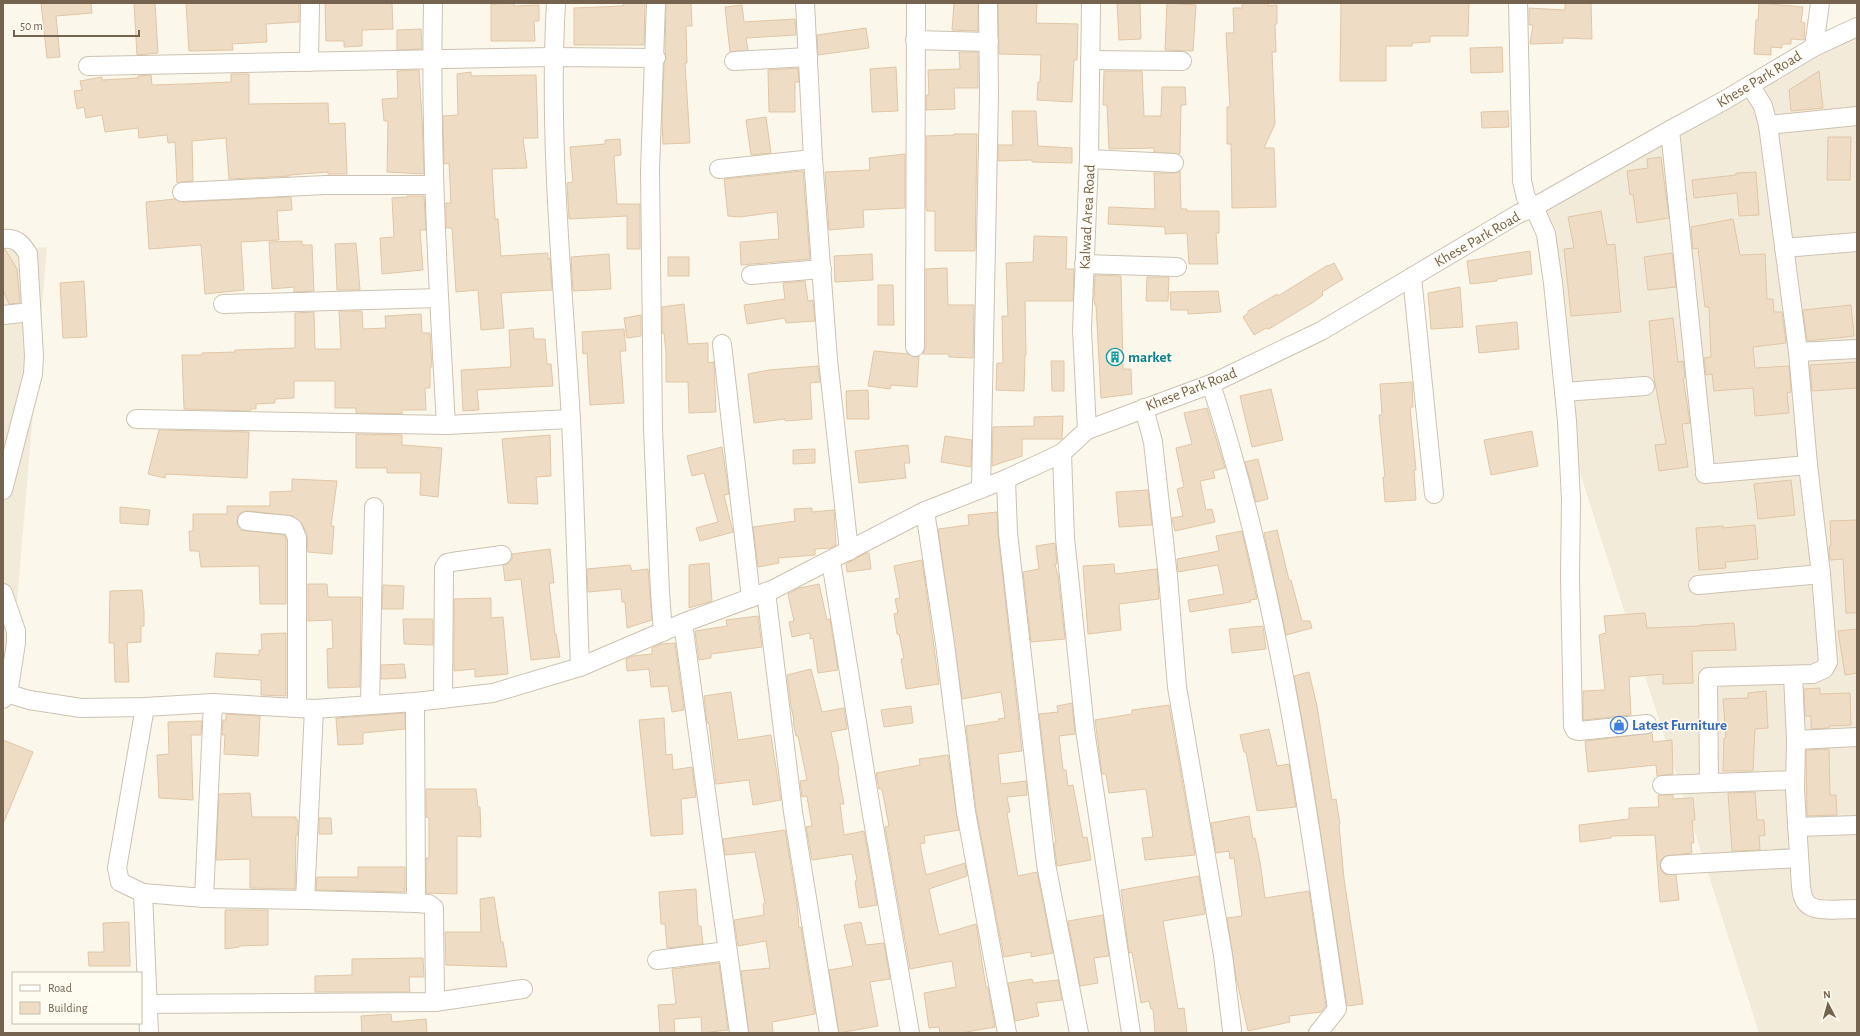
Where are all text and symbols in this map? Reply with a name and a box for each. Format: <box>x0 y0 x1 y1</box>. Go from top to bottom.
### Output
scale bar <box>14 12 139 38</box>
text: 50 m <box>20 20 43 32</box>
street label: Khese Park Road <box>1714 48 1804 111</box>
street label: Kalwad Area Road <box>1077 164 1098 270</box>
street label: Khese Park Road <box>1432 209 1523 270</box>
building icon: market <box>1105 347 1125 367</box>
place label: market <box>1128 350 1172 365</box>
street label: Khese Park Road <box>1144 365 1239 414</box>
shop icon: Latest Furniture <box>1609 715 1629 735</box>
place label: Latest Furniture <box>1632 718 1727 733</box>
legend <box>12 972 142 1024</box>
text: Road <box>48 982 72 994</box>
north arrow <box>1808 984 1848 1024</box>
text: N <box>1823 989 1831 1000</box>
text: Building <box>48 1002 88 1014</box>

